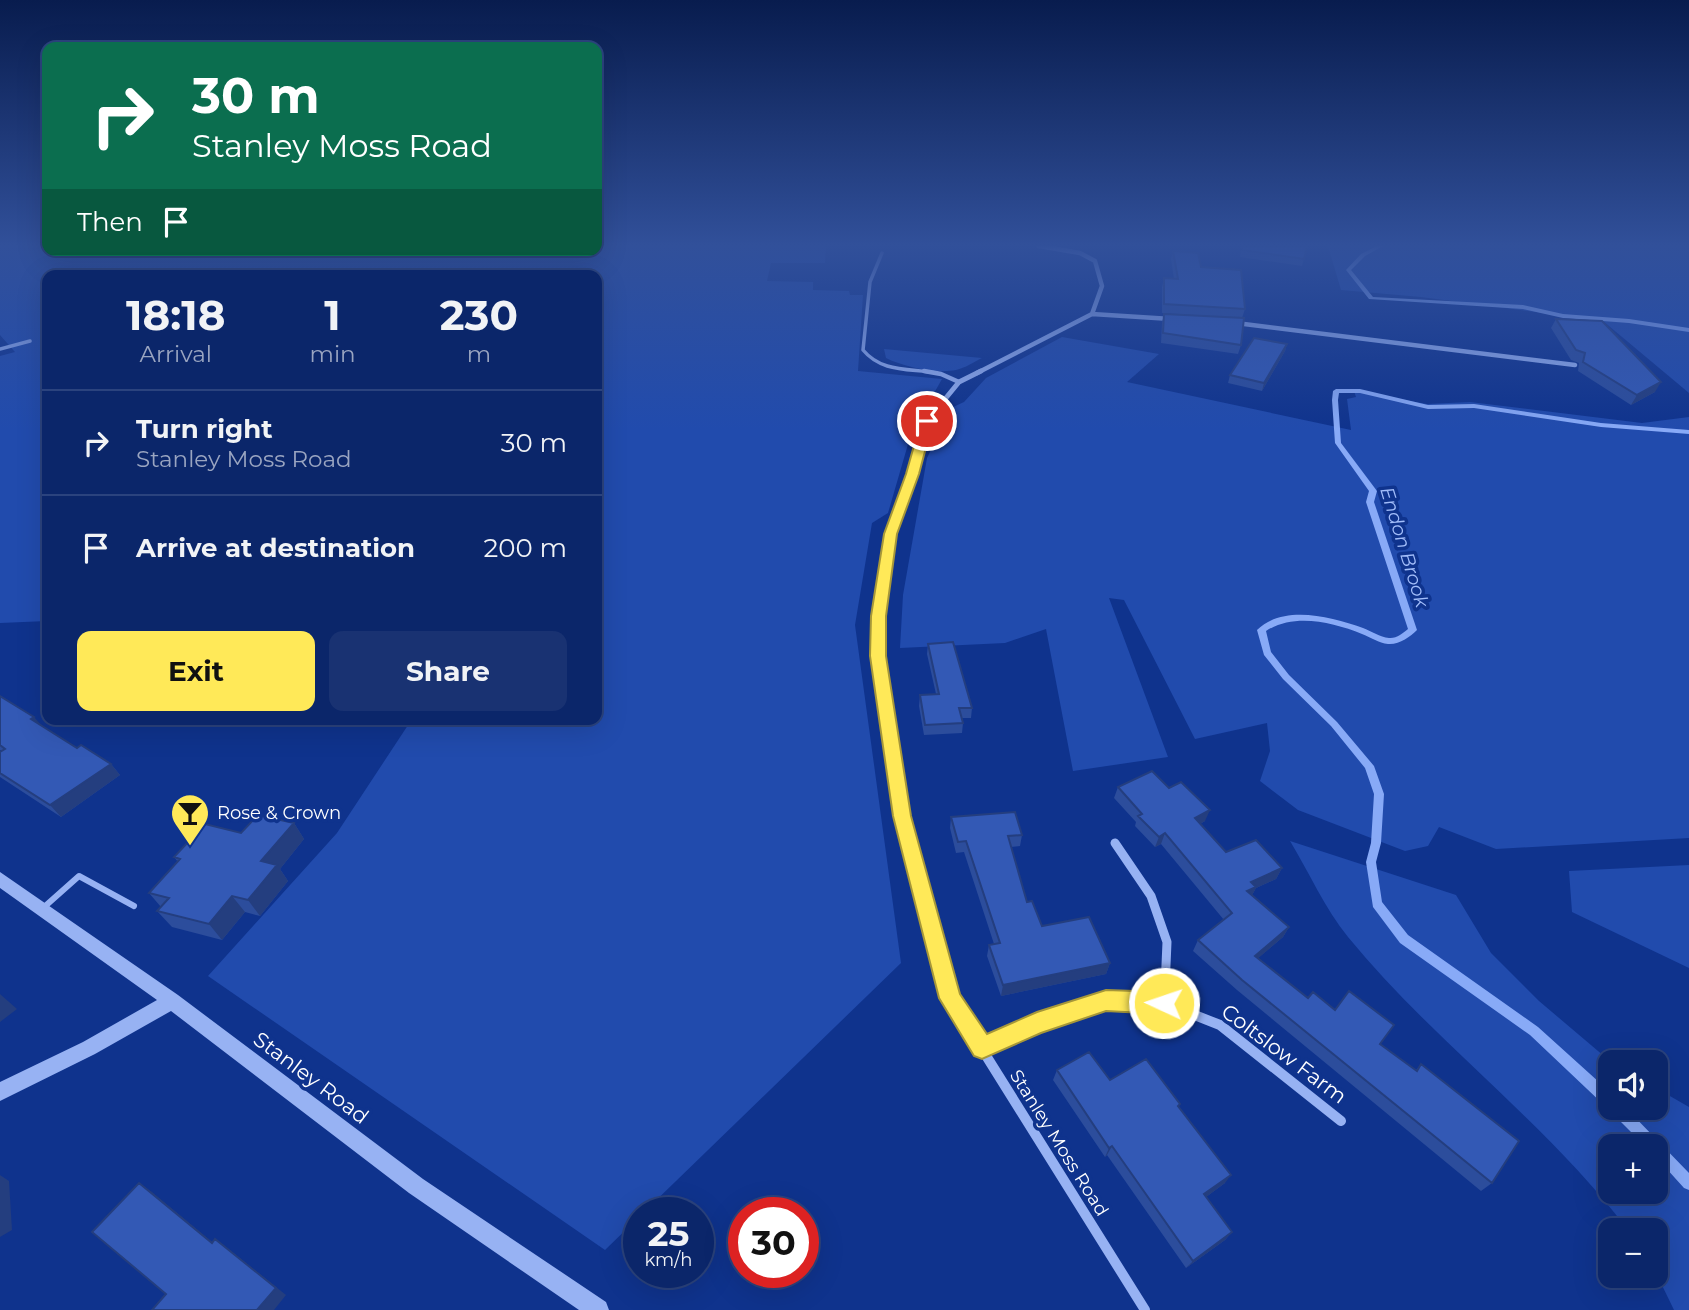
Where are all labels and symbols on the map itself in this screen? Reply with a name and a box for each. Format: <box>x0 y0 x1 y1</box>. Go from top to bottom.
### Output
pin <box>897 391 957 451</box>
water label: Endon Brook <box>1375 484 1434 611</box>
bar icon: Rose & Crown <box>169 792 211 847</box>
place label: Rose & Crown <box>217 802 341 824</box>
position arrow <box>1127 966 1201 1040</box>
street label: Coltslow Farm <box>1217 998 1352 1109</box>
street label: Stanley Road <box>249 1026 374 1129</box>
street label: Stanley Moss Road <box>1005 1066 1113 1220</box>
speed limit sign: 30 <box>728 1197 819 1288</box>

